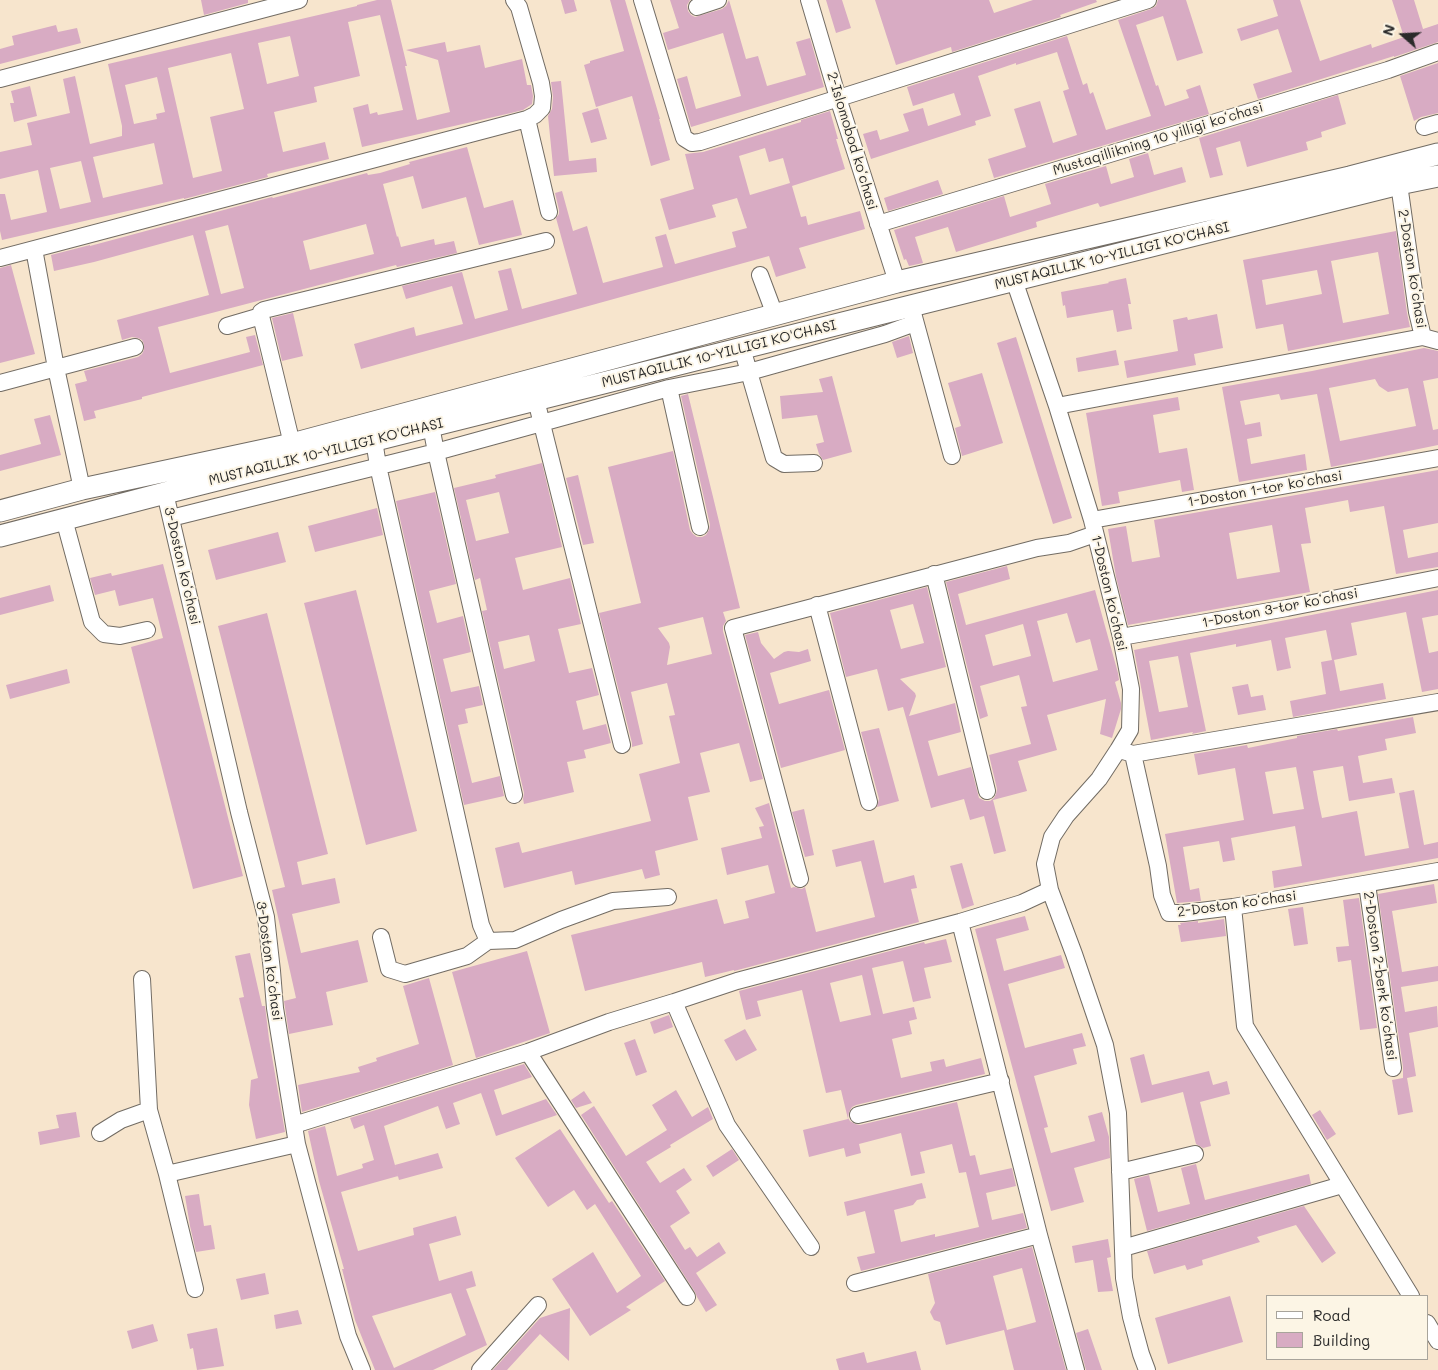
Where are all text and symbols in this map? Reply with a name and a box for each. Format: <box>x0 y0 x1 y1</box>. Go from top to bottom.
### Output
north arrow <box>1378 10 1428 60</box>
text: N <box>1378 22 1399 38</box>
street label: 2-Islomobod koʻchasi <box>823 70 881 212</box>
street label: Mustaqillikning 10 yilligi koʻchasi <box>1051 99 1265 179</box>
street label: 2-Doston koʻchasi <box>1394 208 1430 330</box>
street label: MUSTAQILLIK 10-YILLIGI KO'CHASI <box>993 219 1231 293</box>
street label: MUSTAQILLIK 10-YILLIGI KO'CHASI <box>600 317 838 391</box>
street label: MUSTAQILLIK 10-YILLIGI KO'CHASI <box>207 415 445 489</box>
street label: 1-Doston 1-tor koʻchasi <box>1186 467 1344 511</box>
street label: 3-Doston koʻchasi <box>160 505 204 627</box>
street label: 1-Doston koʻchasi <box>1087 533 1131 653</box>
street label: 1-Doston 3-tor koʻchasi <box>1200 585 1360 631</box>
street label: 2-Doston koʻchasi <box>1176 887 1298 921</box>
street label: 2-Doston 2-berk koʻchasi <box>1360 890 1400 1062</box>
street label: 3-Doston koʻchasi <box>252 900 286 1022</box>
legend <box>1266 1295 1428 1360</box>
text: Road <box>1313 1305 1350 1325</box>
text: Building <box>1313 1330 1370 1350</box>

